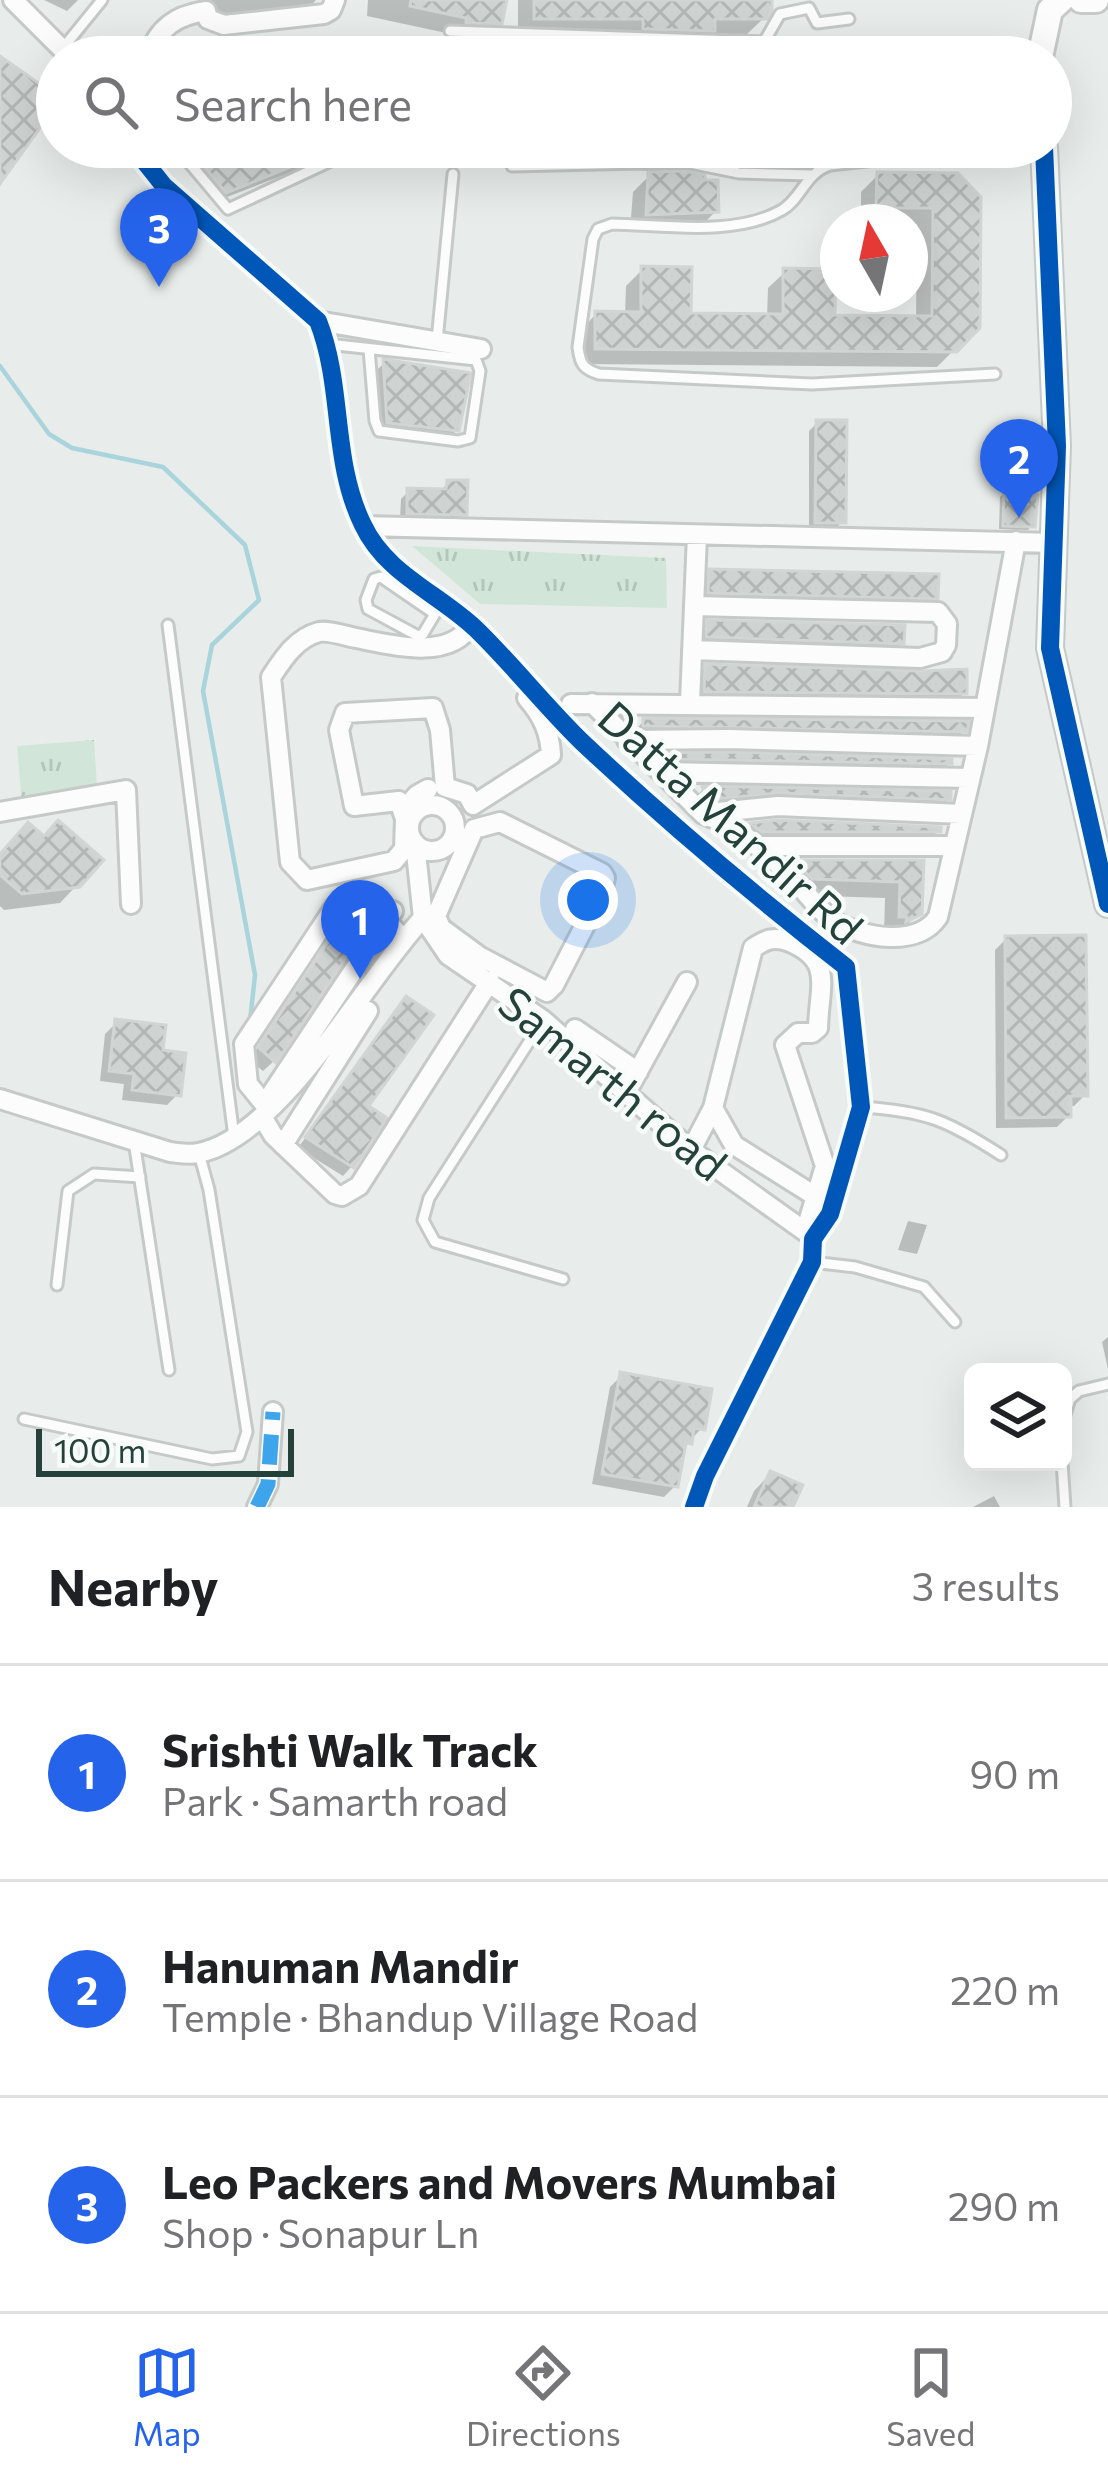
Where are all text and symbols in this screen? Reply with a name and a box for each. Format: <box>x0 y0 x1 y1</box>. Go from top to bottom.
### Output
search box <box>36 36 1072 168</box>
icon: search <box>78 69 144 135</box>
text: Search here <box>174 75 412 130</box>
pin: 3 <box>120 188 198 287</box>
north arrow <box>820 204 928 312</box>
pin: 2 <box>980 419 1058 518</box>
street label: Datta Mandir Rd <box>589 688 875 954</box>
your location <box>558 870 618 930</box>
pin: 1 <box>321 880 399 979</box>
street label: Samarth road <box>489 973 739 1191</box>
map controls <box>964 1363 1072 1471</box>
button: layers <box>964 1363 1072 1471</box>
scale bar <box>36 1423 294 1476</box>
text: 100 m <box>54 1429 146 1470</box>
text: Nearby <box>48 1554 218 1617</box>
text: 3 results <box>912 1561 1060 1609</box>
text: Srishti Walk Track <box>162 1721 538 1776</box>
text: 1 <box>78 1749 96 1797</box>
text: 90 m <box>969 1749 1060 1797</box>
text: Park · Samarth road <box>162 1776 508 1824</box>
text: Hanuman Mandir <box>162 1937 519 1992</box>
text: 2 <box>76 1965 98 2013</box>
text: 220 m <box>950 1965 1060 2013</box>
text: Temple · Bhandup Village Road <box>162 1992 698 2040</box>
text: Leo Packers and Movers Mumbai <box>162 2153 837 2208</box>
text: 3 <box>76 2181 98 2229</box>
text: 290 m <box>948 2181 1060 2229</box>
text: Shop · Sonapur Ln <box>162 2208 479 2256</box>
tab: Map <box>133 2340 201 2453</box>
tab: Directions <box>466 2340 621 2453</box>
tab: Saved <box>886 2340 975 2453</box>

